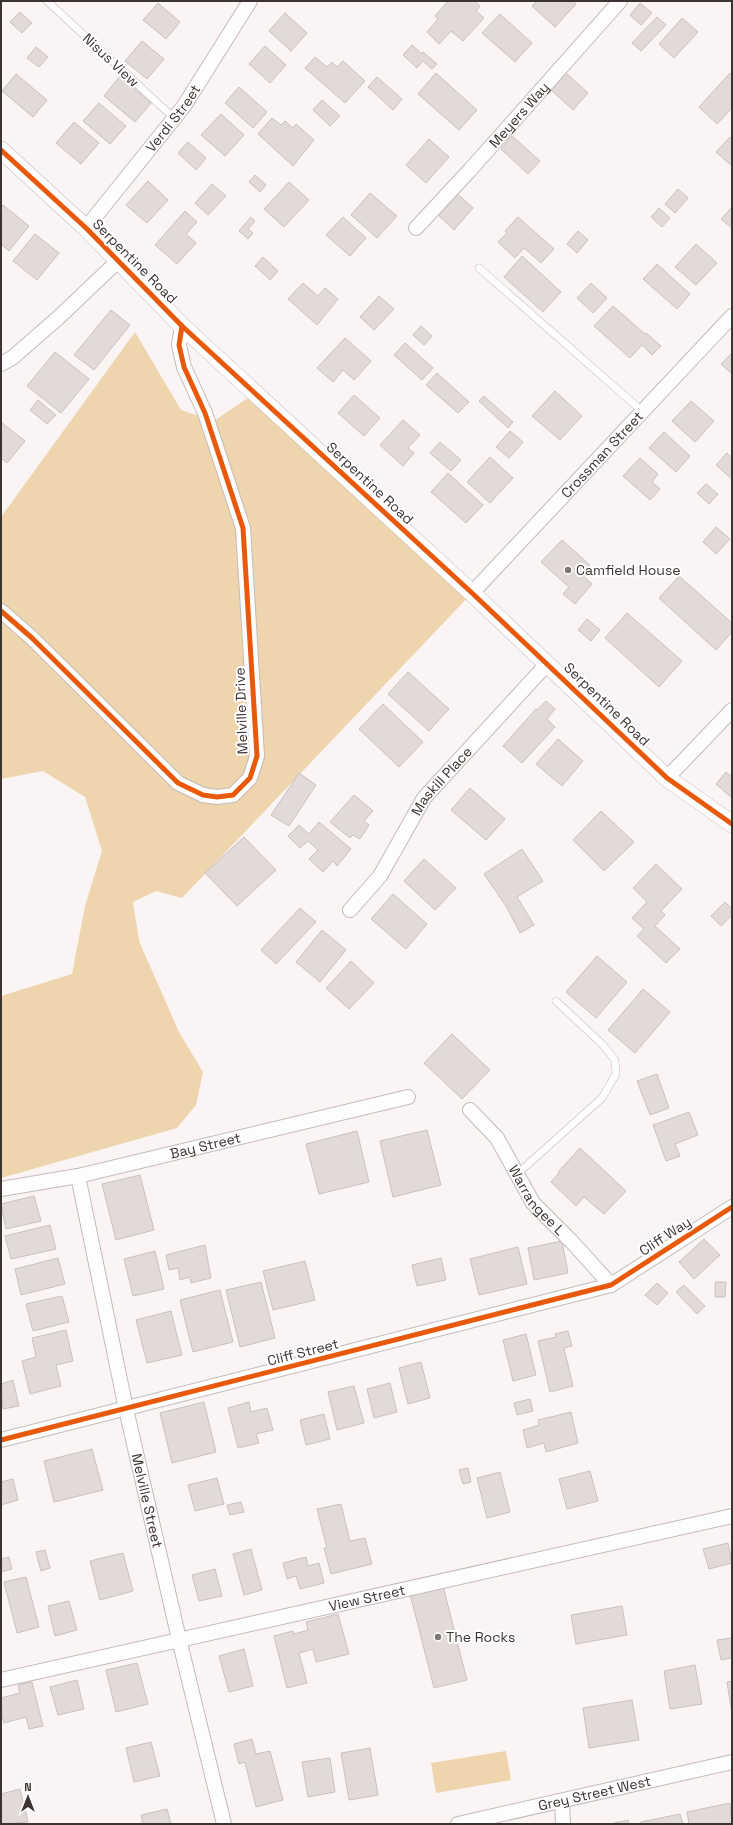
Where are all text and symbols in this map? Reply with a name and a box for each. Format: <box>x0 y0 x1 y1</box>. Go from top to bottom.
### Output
street label: Nisus View <box>79 29 143 91</box>
street label: Meyers Way <box>485 78 553 151</box>
street label: Verdi Street <box>141 81 204 156</box>
street label: Serpentine Road <box>89 215 181 307</box>
street label: Crossman Street <box>557 407 647 502</box>
street label: Serpentine Road <box>323 438 417 528</box>
place label: Camfield House <box>576 561 681 579</box>
marker: Camfield House <box>563 565 573 575</box>
street label: Serpentine Road <box>560 658 654 750</box>
street label: Melville Drive <box>230 667 252 755</box>
street label: Maskill Place <box>407 743 476 819</box>
street label: Bay Street <box>168 1128 242 1163</box>
street label: Warrangee L <box>505 1162 569 1239</box>
street label: Cliff Way <box>636 1212 694 1260</box>
street label: Cliff Street <box>265 1334 341 1370</box>
street label: Melville Street <box>128 1452 167 1550</box>
street label: View Street <box>327 1581 407 1615</box>
place label: The Rocks <box>446 1628 515 1646</box>
marker: The Rocks <box>433 1632 443 1642</box>
street label: Grey Street West <box>536 1772 653 1815</box>
north arrow <box>8 1777 48 1817</box>
text: N <box>24 1780 32 1794</box>

